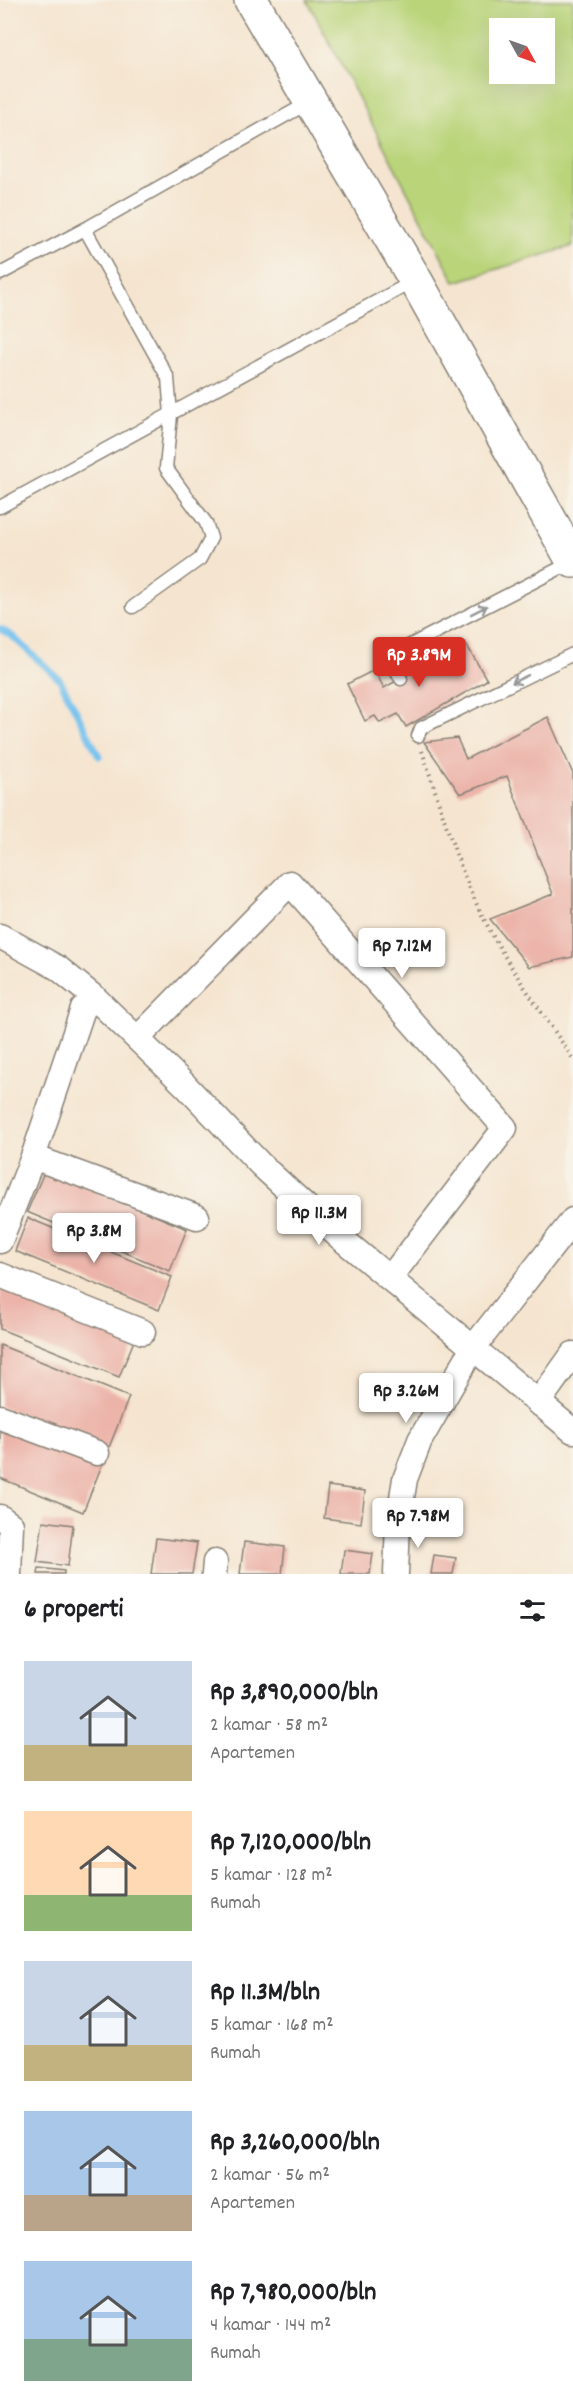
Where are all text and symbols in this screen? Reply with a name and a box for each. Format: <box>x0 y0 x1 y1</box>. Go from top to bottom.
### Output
north arrow <box>489 18 555 84</box>
map controls <box>489 18 555 84</box>
one-way arrow <box>469 604 487 615</box>
pin: Rp 3.89M <box>357 637 481 688</box>
text: Rp 3.89M <box>387 642 451 670</box>
one-way arrow <box>512 674 530 686</box>
pin: Rp 7.12M <box>340 928 464 979</box>
text: Rp 7.12M <box>372 933 432 961</box>
pin: Rp 11.3M <box>257 1195 381 1246</box>
text: Rp 11.3M <box>291 1200 347 1228</box>
pin: Rp 3.8M <box>39 1213 149 1264</box>
text: Rp 3.8M <box>66 1218 122 1246</box>
pin: Rp 3.26M <box>344 1373 468 1424</box>
text: Rp 3.26M <box>373 1378 439 1406</box>
pin: Rp 7.98M <box>356 1498 480 1549</box>
text: Rp 7.98M <box>386 1503 450 1531</box>
text: 6 properti <box>24 1592 123 1629</box>
icon: filters <box>516 1594 549 1627</box>
text: Rp 3,890,000/bln <box>210 1675 378 1712</box>
icon: home <box>72 1685 144 1757</box>
text: 2 kamar · 58 m² <box>210 1712 328 1740</box>
text: Apartemen <box>210 1740 295 1768</box>
text: Rp 7,120,000/bln <box>210 1825 371 1862</box>
icon: home <box>72 1835 144 1907</box>
text: 5 kamar · 128 m² <box>210 1862 332 1890</box>
text: Rumah <box>210 1890 261 1918</box>
text: Rp 11.3M/bln <box>210 1975 320 2012</box>
icon: home <box>72 1985 144 2057</box>
text: 5 kamar · 168 m² <box>210 2012 334 2040</box>
text: Rumah <box>210 2040 261 2068</box>
text: Rp 3,260,000/bln <box>210 2125 380 2162</box>
icon: home <box>72 2135 144 2207</box>
text: 2 kamar · 56 m² <box>210 2162 330 2190</box>
text: Apartemen <box>210 2190 295 2218</box>
text: Rp 7,980,000/bln <box>210 2275 376 2312</box>
icon: home <box>72 2285 144 2357</box>
text: 4 kamar · 144 m² <box>210 2312 331 2340</box>
text: Rumah <box>210 2340 261 2368</box>

